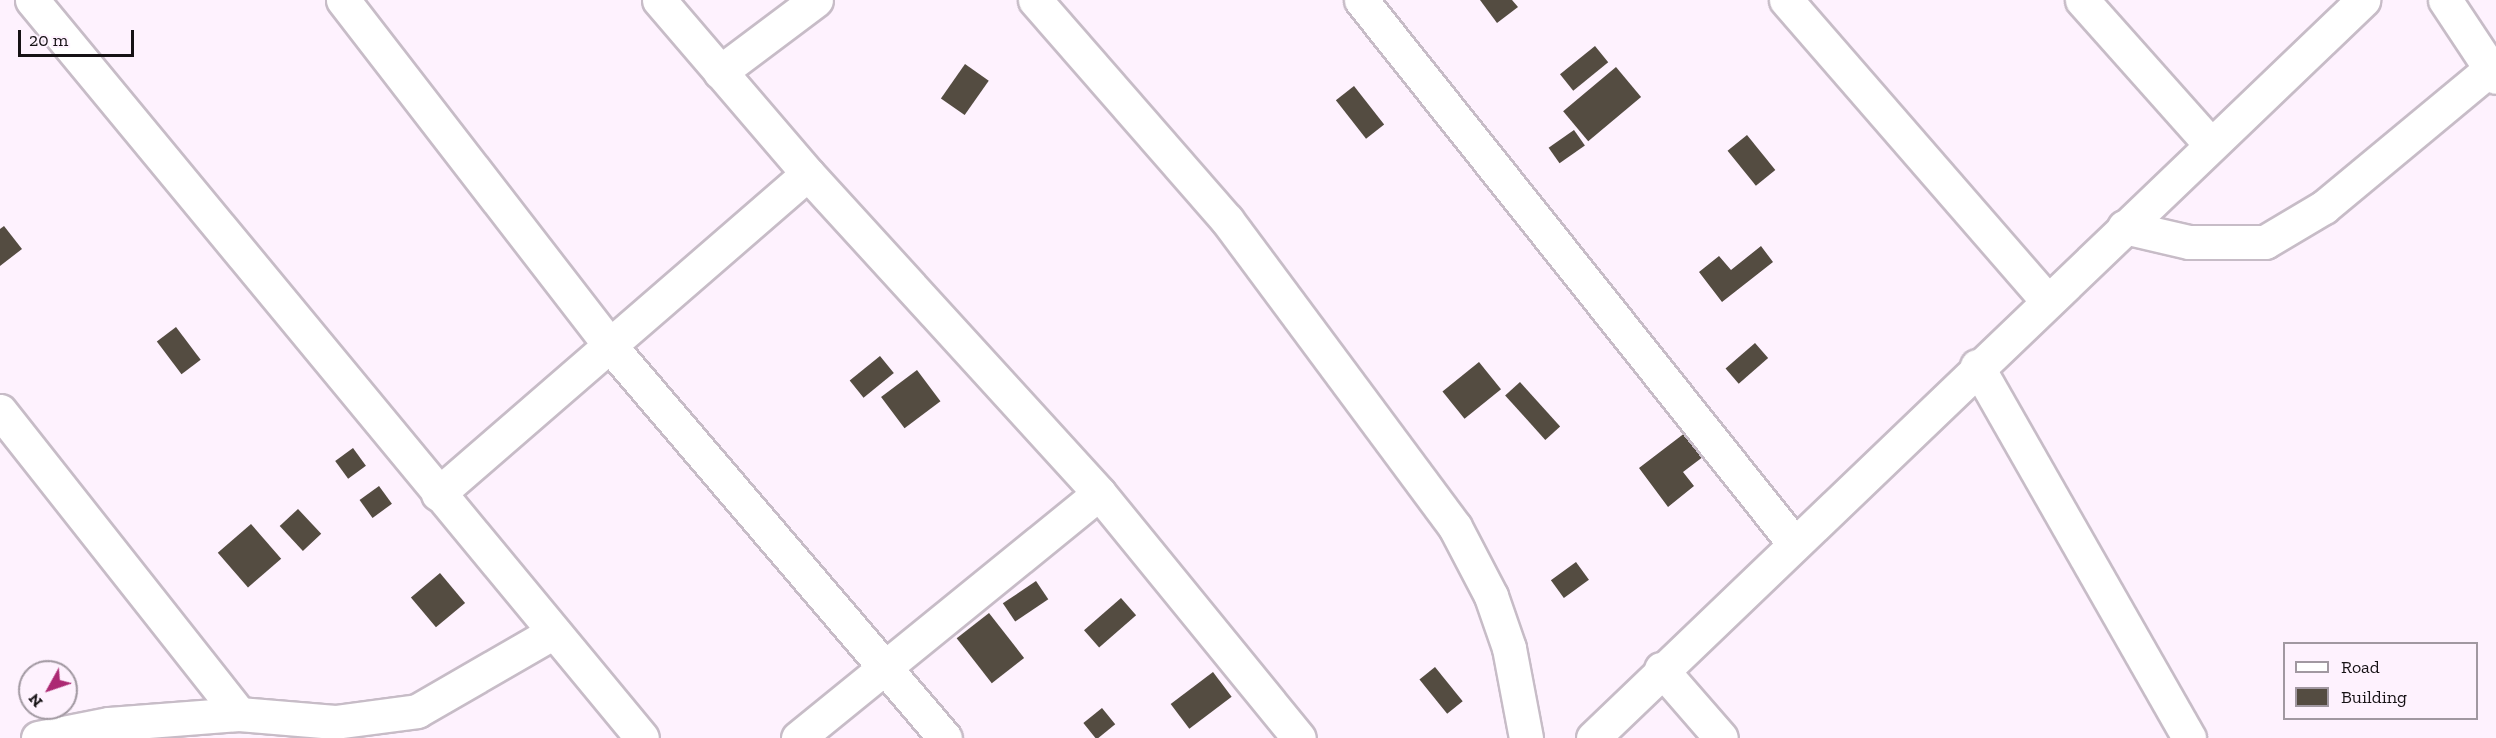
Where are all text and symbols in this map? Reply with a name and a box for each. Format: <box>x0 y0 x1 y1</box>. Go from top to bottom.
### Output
scale bar <box>21 18 136 56</box>
text: 20 m <box>29 29 68 51</box>
legend <box>2283 642 2478 720</box>
text: Road <box>2341 656 2380 678</box>
north arrow <box>18 660 78 720</box>
text: Building <box>2341 686 2407 708</box>
text: N <box>24 690 47 711</box>

